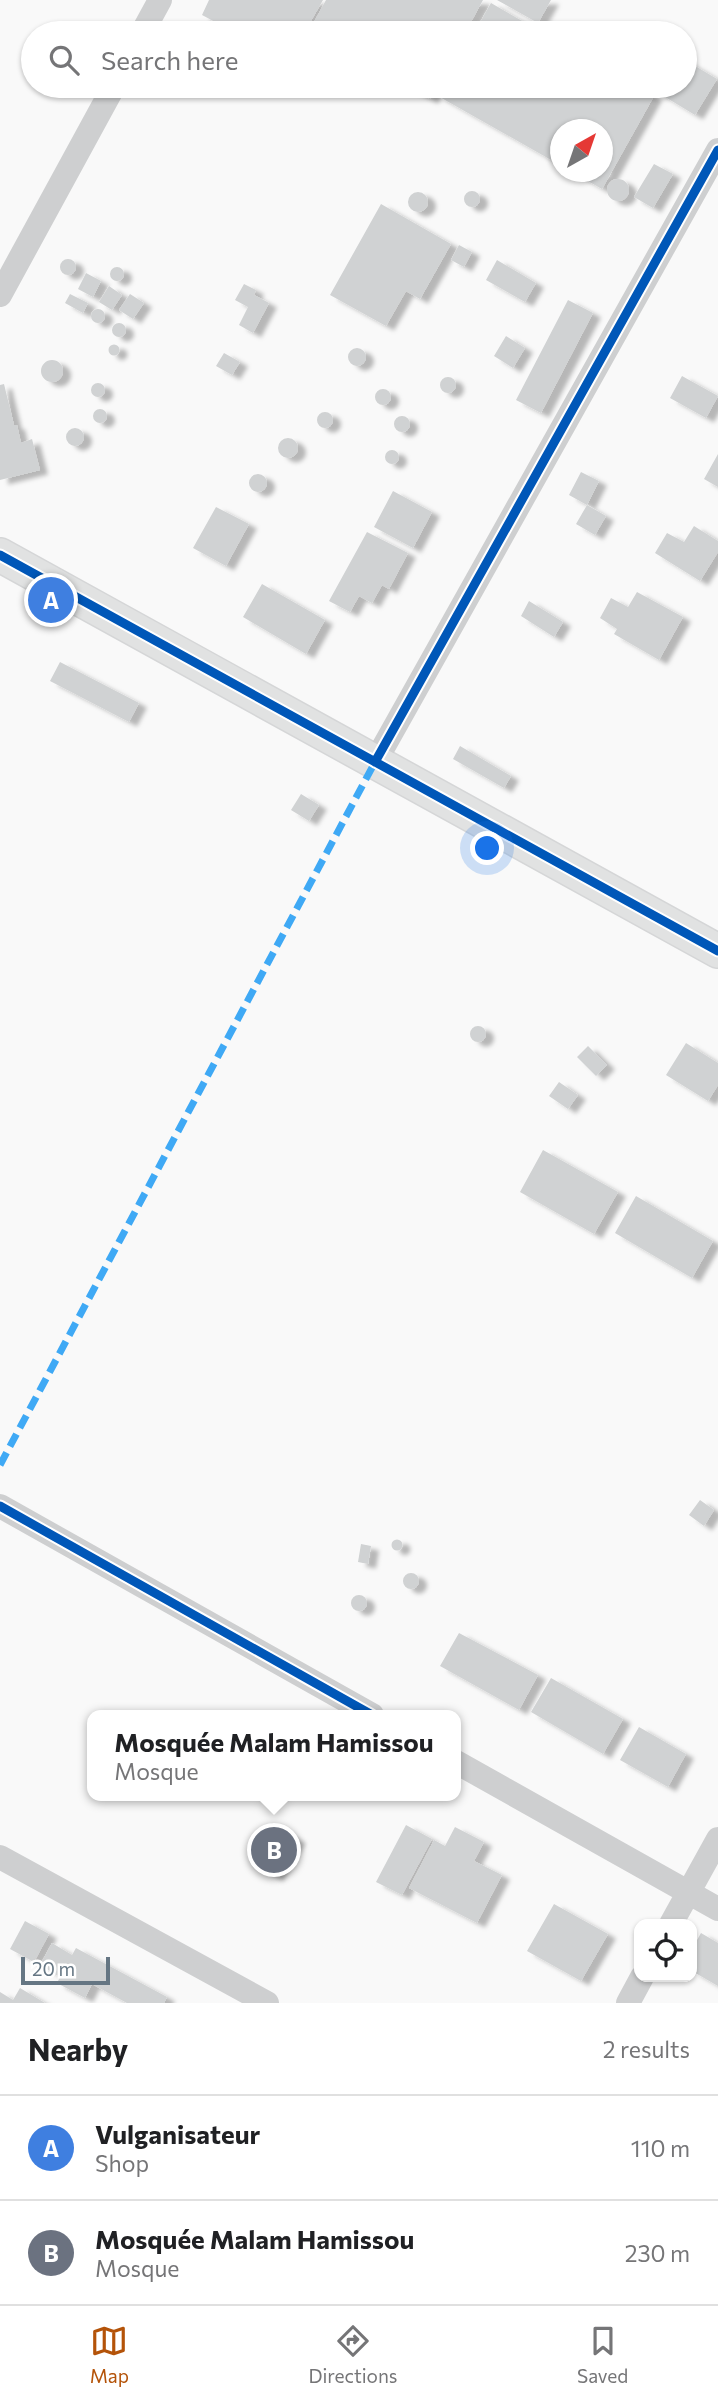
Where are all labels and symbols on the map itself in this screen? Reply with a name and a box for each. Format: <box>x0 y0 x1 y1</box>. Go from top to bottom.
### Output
north arrow <box>550 119 613 182</box>
pin: A <box>28 574 74 626</box>
your location <box>470 831 504 865</box>
pin: B <box>251 1824 297 1876</box>
scale bar <box>21 1954 110 1986</box>

